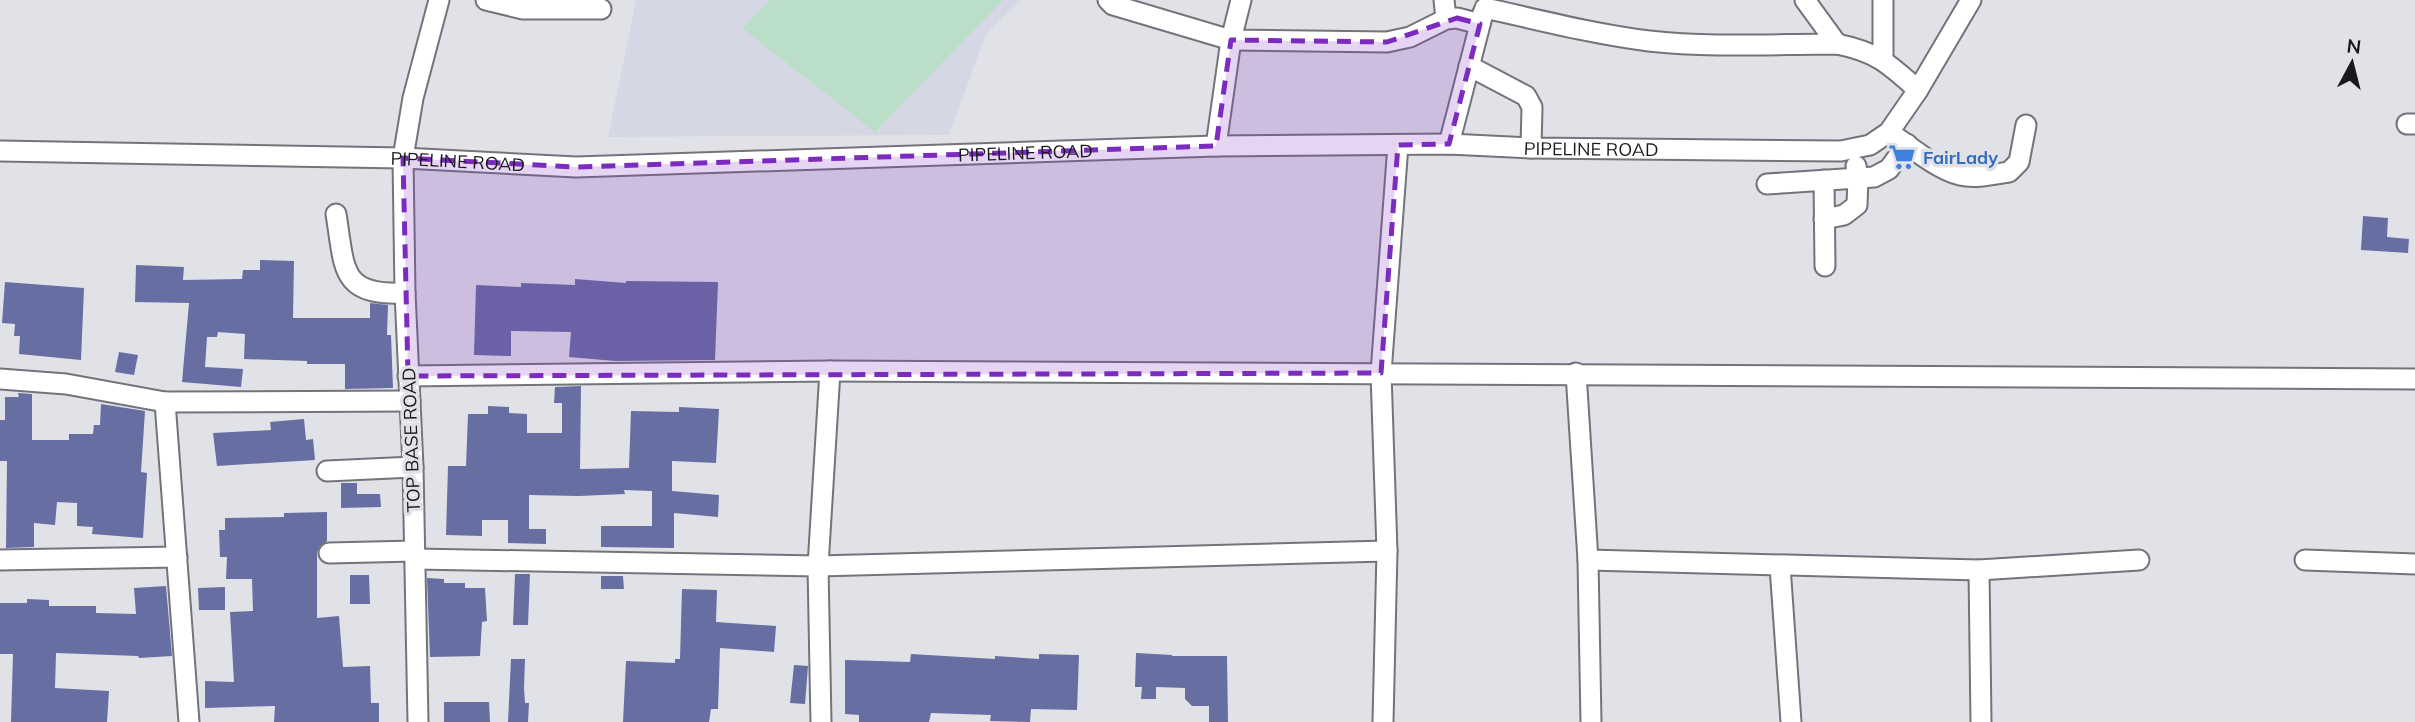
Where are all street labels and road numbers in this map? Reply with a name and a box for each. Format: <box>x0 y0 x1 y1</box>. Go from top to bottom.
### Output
street label: PIPELINE ROAD <box>1523 136 1659 161</box>
street label: PIPELINE ROAD <box>958 139 1093 166</box>
street label: PIPELINE ROAD <box>390 146 526 176</box>
street label: TOP BASE ROAD <box>397 367 425 513</box>

